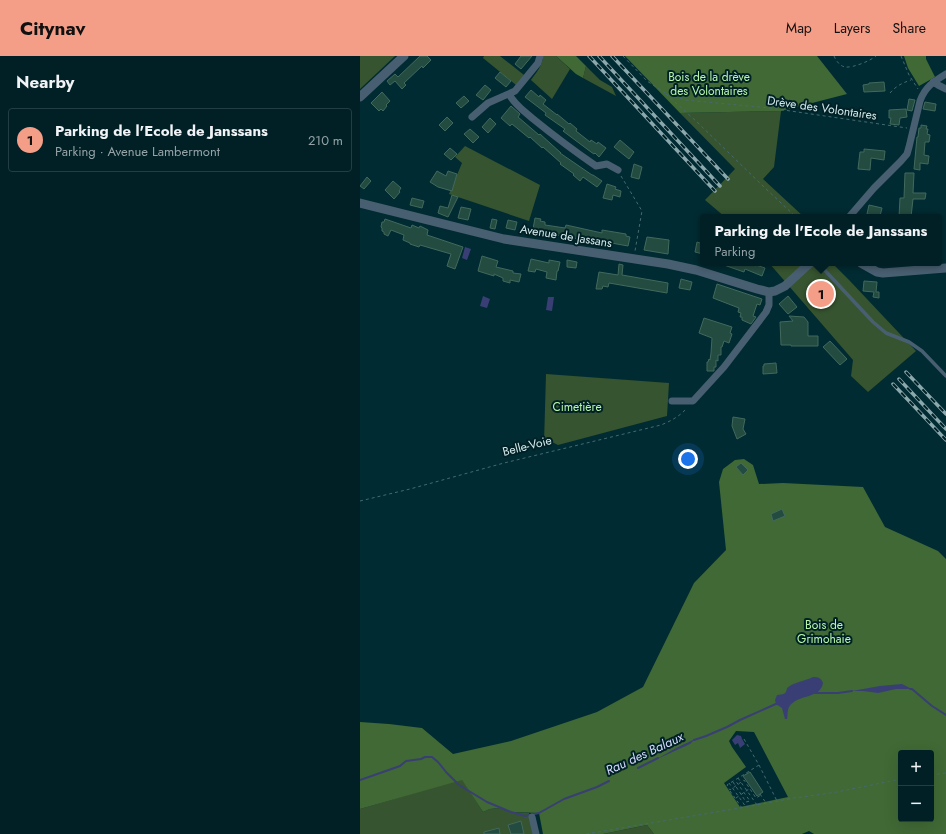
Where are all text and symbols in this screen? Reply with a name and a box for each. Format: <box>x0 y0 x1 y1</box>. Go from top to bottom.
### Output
text: Citynav <box>20 15 86 42</box>
text: Map <box>786 18 812 38</box>
text: Layers <box>834 18 870 38</box>
text: Share <box>892 18 926 38</box>
park label: Bois de la drève des Volontaires <box>668 68 750 100</box>
text: Nearby <box>16 70 74 94</box>
street label: Drève des Volontaires <box>766 91 878 125</box>
text: Parking de l'Ecole de Janssans <box>55 120 268 142</box>
text: 1 <box>27 131 33 150</box>
text: 210 m <box>308 131 343 150</box>
text: Parking · Avenue Lambermont <box>55 142 220 161</box>
popup <box>700 214 942 266</box>
street label: Avenue de Jassans <box>519 220 613 252</box>
text: Parking de l'Ecole de Janssans <box>715 220 927 242</box>
text: Parking <box>715 242 755 261</box>
pin: 1 <box>808 279 834 309</box>
park label: Cimetière <box>552 398 602 416</box>
street label: Belle-Voie <box>501 431 553 461</box>
your location <box>678 449 698 469</box>
park label: Bois de Grimohaie <box>797 616 851 648</box>
water label: Rau des Balaux <box>602 727 687 780</box>
map controls <box>898 750 934 822</box>
button: + <box>898 750 934 786</box>
button: − <box>898 786 934 822</box>

